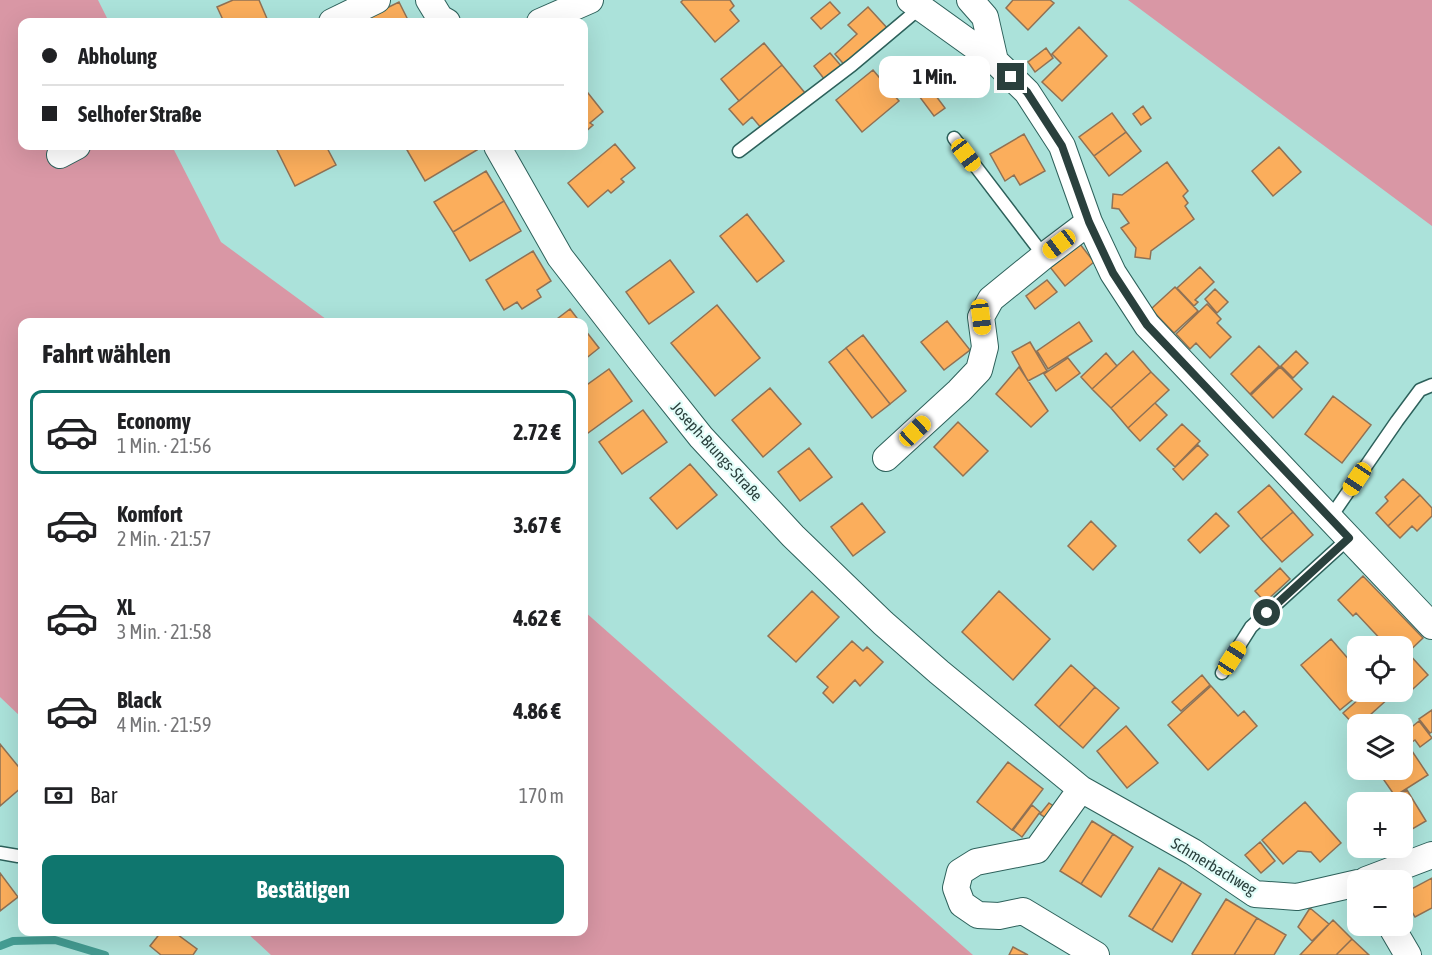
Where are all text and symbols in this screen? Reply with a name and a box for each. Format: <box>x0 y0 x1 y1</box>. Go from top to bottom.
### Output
text: Abholung <box>78 43 157 69</box>
callout: 1 Min. <box>879 56 990 98</box>
route end <box>997 63 1024 90</box>
text: 1 Min. <box>913 65 956 88</box>
text: Selhofer Straße <box>78 101 202 127</box>
car <box>948 135 984 175</box>
car <box>1039 226 1079 262</box>
car <box>970 298 992 336</box>
text: Fahrt wählen <box>42 338 171 369</box>
street label: Joseph-Brungs-Straße <box>667 398 766 505</box>
icon: car <box>45 405 99 459</box>
text: Economy <box>117 408 191 434</box>
car <box>896 412 934 450</box>
text: 2.72 € <box>513 419 561 445</box>
text: 1 Min. · 21:56 <box>117 434 211 457</box>
car <box>1339 459 1375 499</box>
icon: car <box>45 498 99 552</box>
text: Komfort <box>117 501 183 527</box>
text: 3.67 € <box>513 512 561 538</box>
text: 2 Min. · 21:57 <box>117 527 211 550</box>
icon: car <box>45 591 99 645</box>
text: XL <box>117 594 135 620</box>
route start <box>1253 599 1280 626</box>
text: 4.62 € <box>513 605 561 631</box>
text: 3 Min. · 21:58 <box>117 620 211 643</box>
map controls <box>1347 636 1413 936</box>
button: locate <box>1347 636 1413 702</box>
car <box>1215 638 1249 678</box>
icon: car <box>45 684 99 738</box>
text: Black <box>117 687 161 713</box>
text: 4.86 € <box>513 698 561 724</box>
text: 4 Min. · 21:59 <box>117 713 211 736</box>
button: layers <box>1347 714 1413 780</box>
icon: cash <box>42 779 75 812</box>
text: Bar <box>90 782 117 808</box>
text: 170 m <box>519 784 564 807</box>
button: + <box>1347 792 1413 858</box>
street label: Schmerbachweg <box>1168 834 1260 899</box>
button: Bestätigen <box>42 855 564 924</box>
button: − <box>1347 870 1413 936</box>

